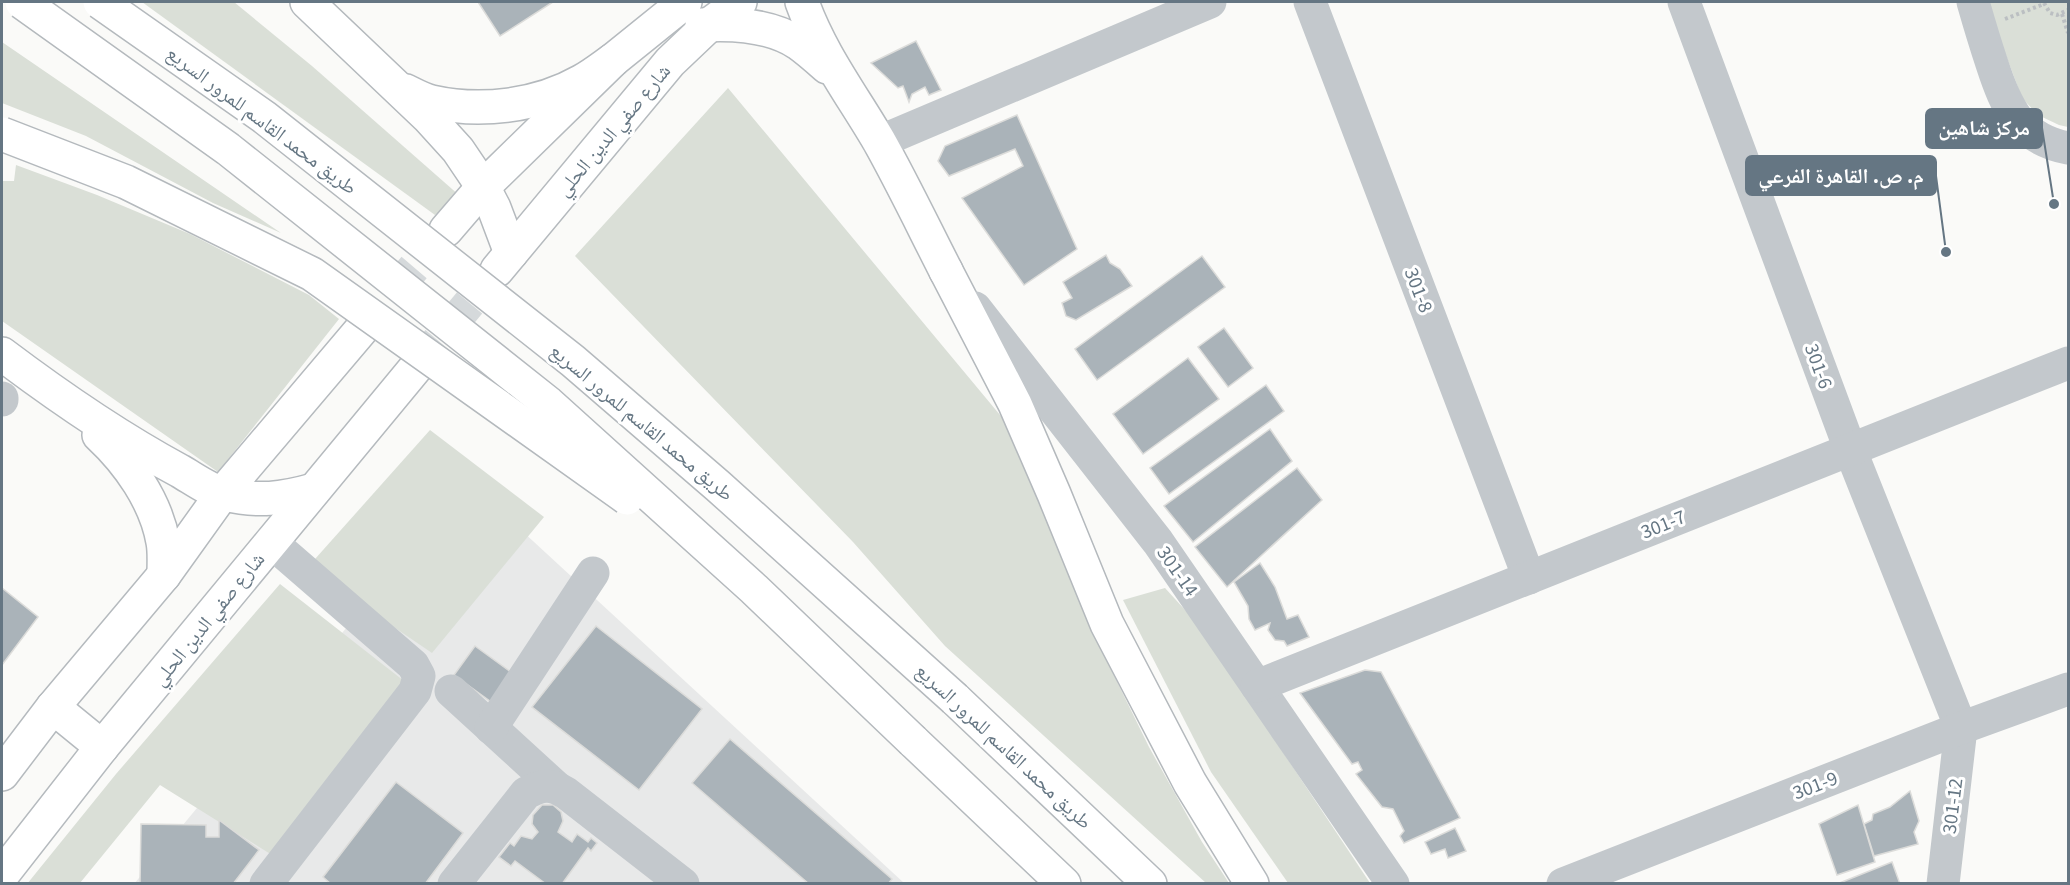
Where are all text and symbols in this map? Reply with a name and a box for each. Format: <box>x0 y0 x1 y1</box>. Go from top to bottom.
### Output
street label: طريق محمد القاسم للمرور السريع <box>160 40 362 202</box>
street label: شارع صفي الدين الحلي <box>550 58 678 204</box>
callout: مركز شاهين <box>1926 109 2042 148</box>
text: مركز شاهين <box>1938 113 2030 143</box>
callout: م. ص. القاهرة الفرعي <box>1746 156 1936 195</box>
text: م. ص. القاهرة الفرعي <box>1758 161 1924 192</box>
street label: 301-8 <box>1397 264 1439 317</box>
street label: طريق محمد القاسم للمرور السريع <box>544 337 739 508</box>
street label: 301-6 <box>1797 340 1839 393</box>
street label: 301-7 <box>1637 503 1690 547</box>
street label: 301-14 <box>1150 541 1205 603</box>
street label: شارع صفي الدين الحلي <box>146 547 272 693</box>
street label: طريق محمد القاسم للمرور السريع <box>909 657 1098 836</box>
street label: 301-9 <box>1789 765 1842 807</box>
street label: 301-12 <box>1936 777 1970 836</box>

